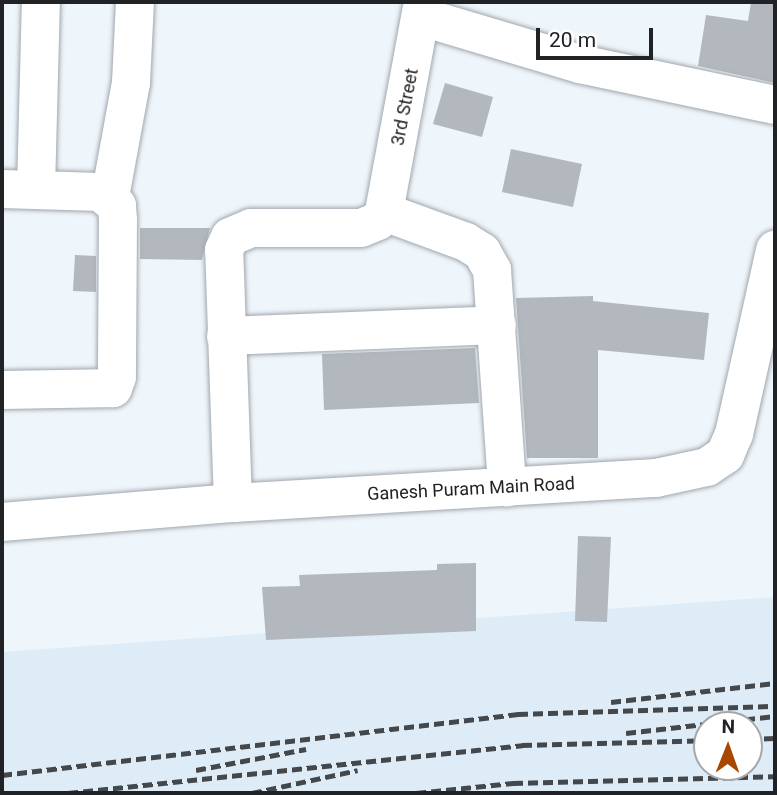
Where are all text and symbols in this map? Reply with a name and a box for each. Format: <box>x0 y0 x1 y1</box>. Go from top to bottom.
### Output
scale bar <box>539 14 656 58</box>
text: 20 m <box>549 28 596 52</box>
street label: 3rd Street <box>387 67 423 147</box>
street label: Ganesh Puram Main Road <box>367 473 575 505</box>
north arrow <box>693 711 763 781</box>
text: N <box>721 715 735 738</box>

